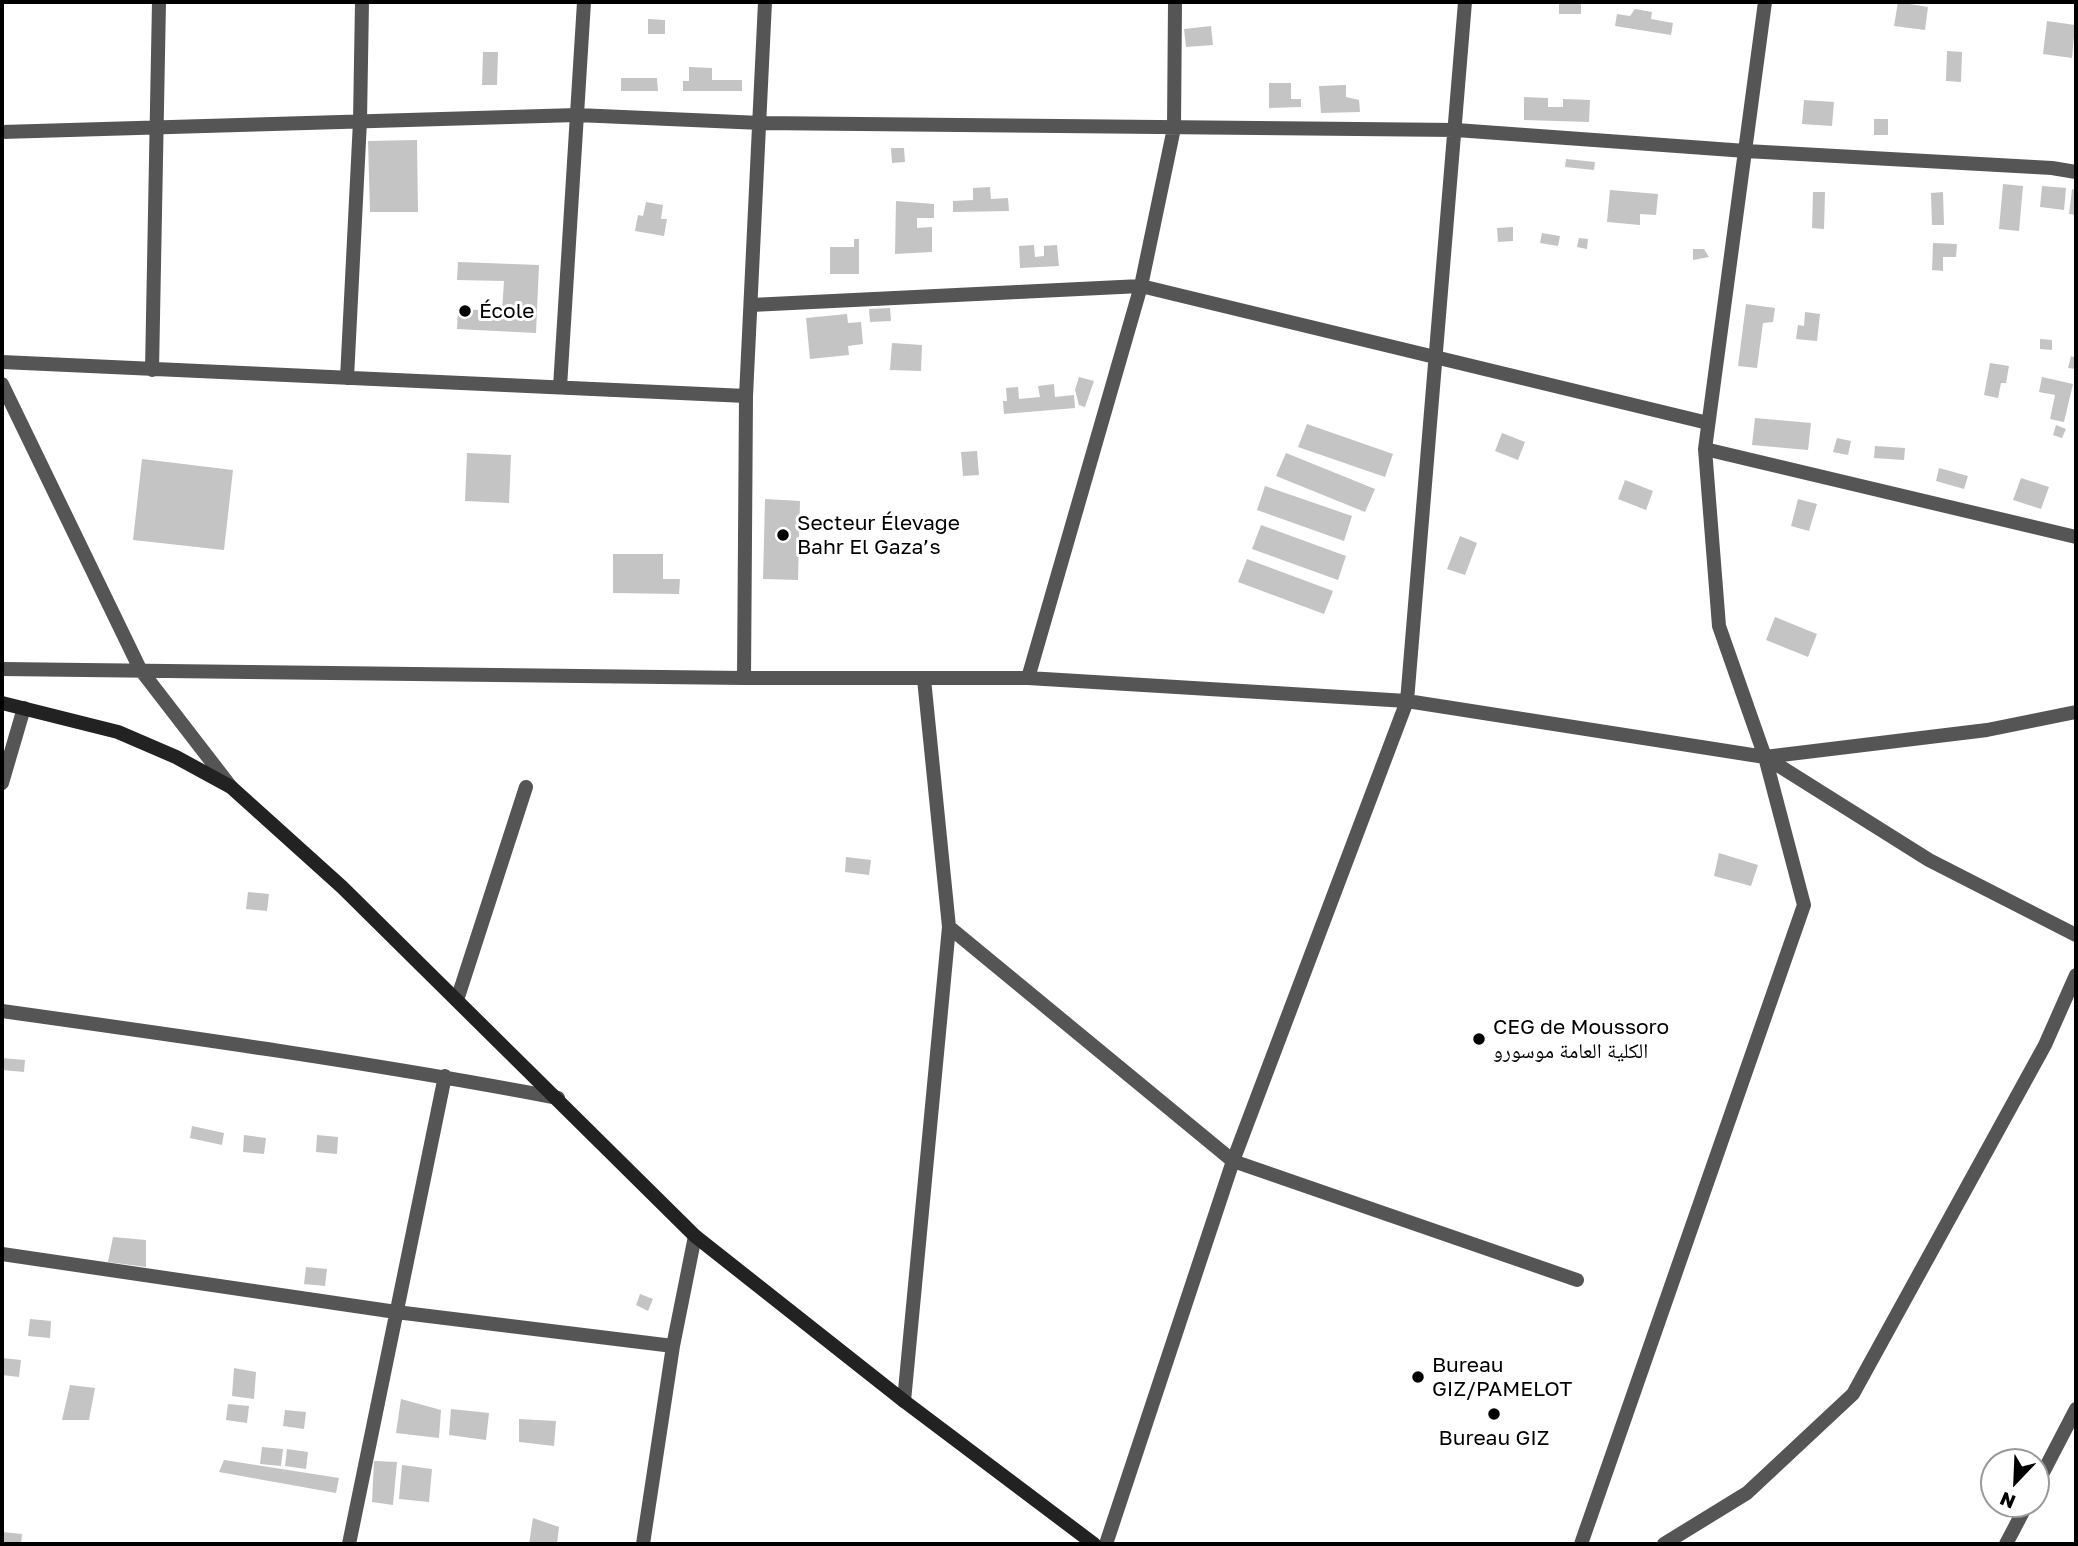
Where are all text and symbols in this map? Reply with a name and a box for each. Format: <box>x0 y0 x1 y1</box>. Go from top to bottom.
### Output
place label: École <box>479 298 534 324</box>
marker: École <box>457 303 473 319</box>
place label: Secteur Élevage Bahr El Gaza’s <box>797 510 960 560</box>
marker: Secteur Élevage Bahr El Gaza’s <box>775 527 791 543</box>
place label: CEG de Moussoro الكلية العامة موسورو <box>1493 1014 1669 1064</box>
marker: CEG de Moussoro الكلية العامة موسورو <box>1471 1031 1487 1047</box>
place label: Bureau GIZ/PAMELOT <box>1432 1352 1572 1402</box>
marker: Bureau GIZ/PAMELOT <box>1410 1369 1426 1385</box>
marker: Bureau GIZ <box>1486 1406 1502 1422</box>
place label: Bureau GIZ <box>1439 1425 1549 1451</box>
north arrow <box>1980 1448 2050 1518</box>
text: N <box>1996 1488 2019 1514</box>

